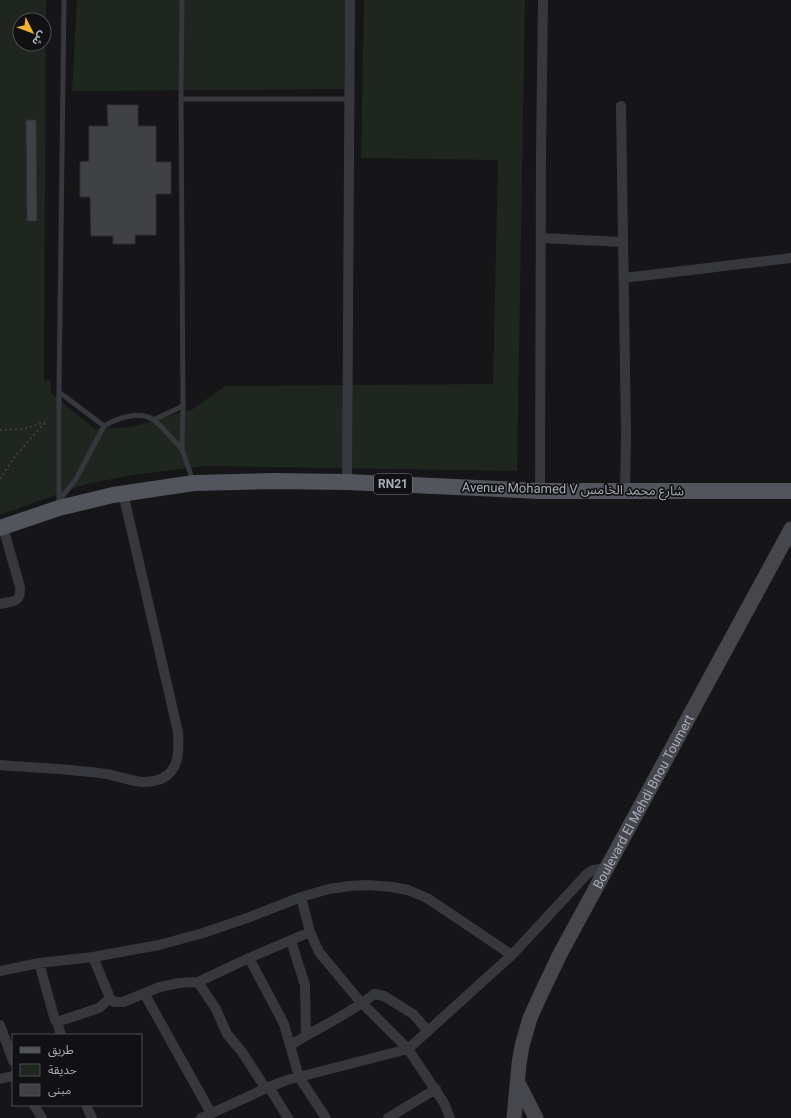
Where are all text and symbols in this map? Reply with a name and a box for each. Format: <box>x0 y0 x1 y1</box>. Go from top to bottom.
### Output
north arrow <box>12 12 52 52</box>
text: ش <box>29 28 49 48</box>
road number: RN21 <box>374 474 412 494</box>
street label: Avenue Mohamed V شارع محمد الخامس <box>462 480 684 501</box>
street label: Boulevard El Mehdi Bnou Toumert <box>590 712 696 891</box>
legend <box>12 1034 142 1106</box>
text: طريق <box>48 1043 74 1058</box>
text: حديقة <box>48 1063 77 1077</box>
text: مبنى <box>48 1083 71 1097</box>

